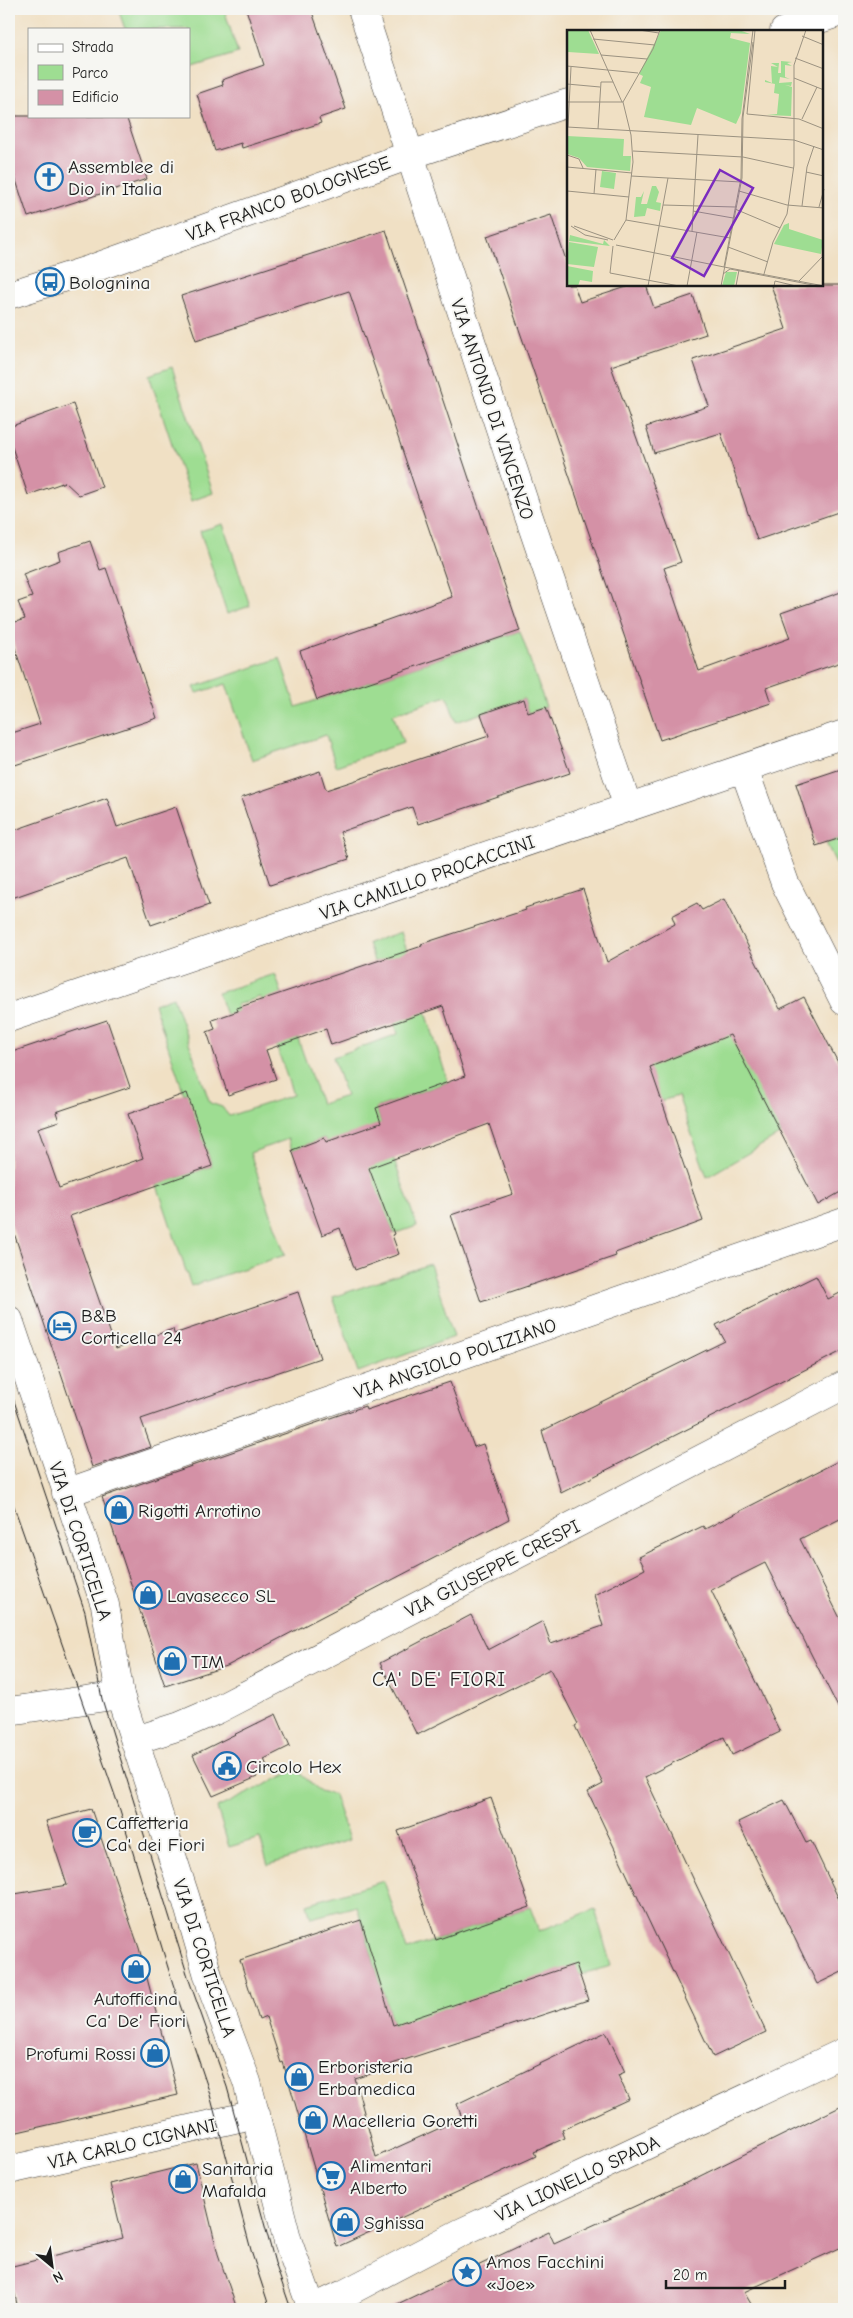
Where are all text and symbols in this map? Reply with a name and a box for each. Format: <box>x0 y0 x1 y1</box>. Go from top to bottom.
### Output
legend <box>28 28 190 118</box>
inset map <box>567 30 823 286</box>
text: Strada <box>72 38 114 56</box>
text: Parco <box>72 64 108 82</box>
text: Edificio <box>72 88 119 106</box>
street label: VIA FRANCO BOLOGNESE <box>183 152 393 246</box>
place label: Assemblee di Dio in Italia <box>68 156 174 200</box>
church icon: Assemblee di Dio in Italia <box>34 162 64 192</box>
bus stop icon: Bolognina <box>35 267 65 297</box>
place label: Bolognina <box>69 272 150 294</box>
street label: VIA ANTONIO DI VINCENZO <box>446 296 538 523</box>
street label: VIA CAMILLO PROCACCINI <box>317 831 538 925</box>
place label: B&B Corticella 24 <box>81 1305 182 1349</box>
hotel icon: B&B Corticella 24 <box>47 1311 77 1341</box>
street label: VIA ANGIOLO POLIZIANO <box>351 1314 560 1404</box>
street label: VIA DI CORTICELLA <box>44 1459 116 1623</box>
shop icon: Rigotti Arrotino <box>104 1495 134 1525</box>
place label: Rigotti Arrotino <box>138 1500 261 1522</box>
street label: VIA GIUSEPPE CRESPI <box>401 1515 584 1623</box>
shop icon: Lavasecco SL <box>133 1580 163 1610</box>
place label: Lavasecco SL <box>167 1585 276 1607</box>
shop icon: TIM <box>157 1646 187 1676</box>
place label: TIM <box>191 1651 224 1673</box>
district label: CA' DE' FIORI <box>372 1668 506 1691</box>
public building icon: Circolo Hex <box>212 1751 242 1781</box>
place label: Circolo Hex <box>246 1756 342 1778</box>
place label: Caffetteria Ca' dei Fiori <box>106 1812 205 1856</box>
cafe icon: Caffetteria Ca' dei Fiori <box>72 1818 102 1848</box>
street label: VIA DI CORTICELLA <box>168 1876 240 2040</box>
shop icon: Autofficina Ca' De' Fiori <box>121 1954 151 1984</box>
place label: Autofficina Ca' De' Fiori <box>86 1988 186 2032</box>
shop icon: Profumi Rossi <box>140 2038 170 2068</box>
place label: Profumi Rossi <box>26 2043 136 2065</box>
place label: Erboristeria Erbamedica <box>318 2056 416 2100</box>
shop icon: Erboristeria Erbamedica <box>284 2062 314 2092</box>
shop icon: Macelleria Goretti <box>298 2105 328 2135</box>
place label: Macelleria Goretti <box>332 2110 478 2132</box>
street label: VIA CARLO CIGNANI <box>46 2114 219 2174</box>
street label: VIA LIONELLO SPADA <box>492 2131 663 2227</box>
place label: Alimentari Alberto <box>350 2155 432 2199</box>
place label: Sanitaria Mafalda <box>202 2158 273 2202</box>
supermarket icon: Alimentari Alberto <box>316 2161 346 2191</box>
shop icon: Sanitaria Mafalda <box>168 2164 198 2194</box>
shop icon: Sghissa <box>330 2207 360 2237</box>
place label: Sghissa <box>364 2212 425 2234</box>
north arrow <box>28 2240 78 2290</box>
place label: Amos Facchini «Joe» <box>486 2251 604 2295</box>
place icon: Amos Facchini «Joe» <box>452 2257 482 2287</box>
scale bar <box>666 2258 784 2290</box>
text: 20 m <box>673 2266 707 2284</box>
text: N <box>50 2267 66 2287</box>

